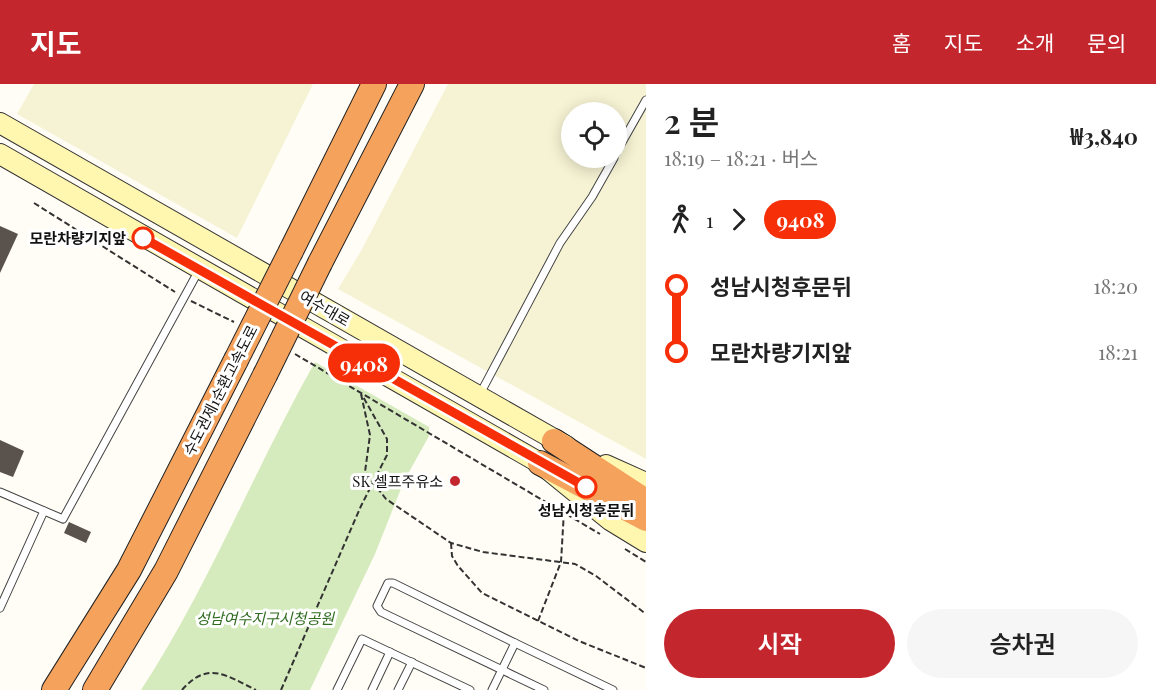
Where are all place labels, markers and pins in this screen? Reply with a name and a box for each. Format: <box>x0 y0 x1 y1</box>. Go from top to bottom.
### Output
marker: 모란차량기지앞 <box>132 227 154 249</box>
place label: 모란차량기지앞 <box>29 228 126 248</box>
place label: SK 셀프주유소 <box>352 471 443 491</box>
marker: SK 셀프주유소 <box>448 474 462 488</box>
marker: 성남시청후문뒤 <box>575 476 597 498</box>
place label: 성남시청후문뒤 <box>538 500 634 520</box>

